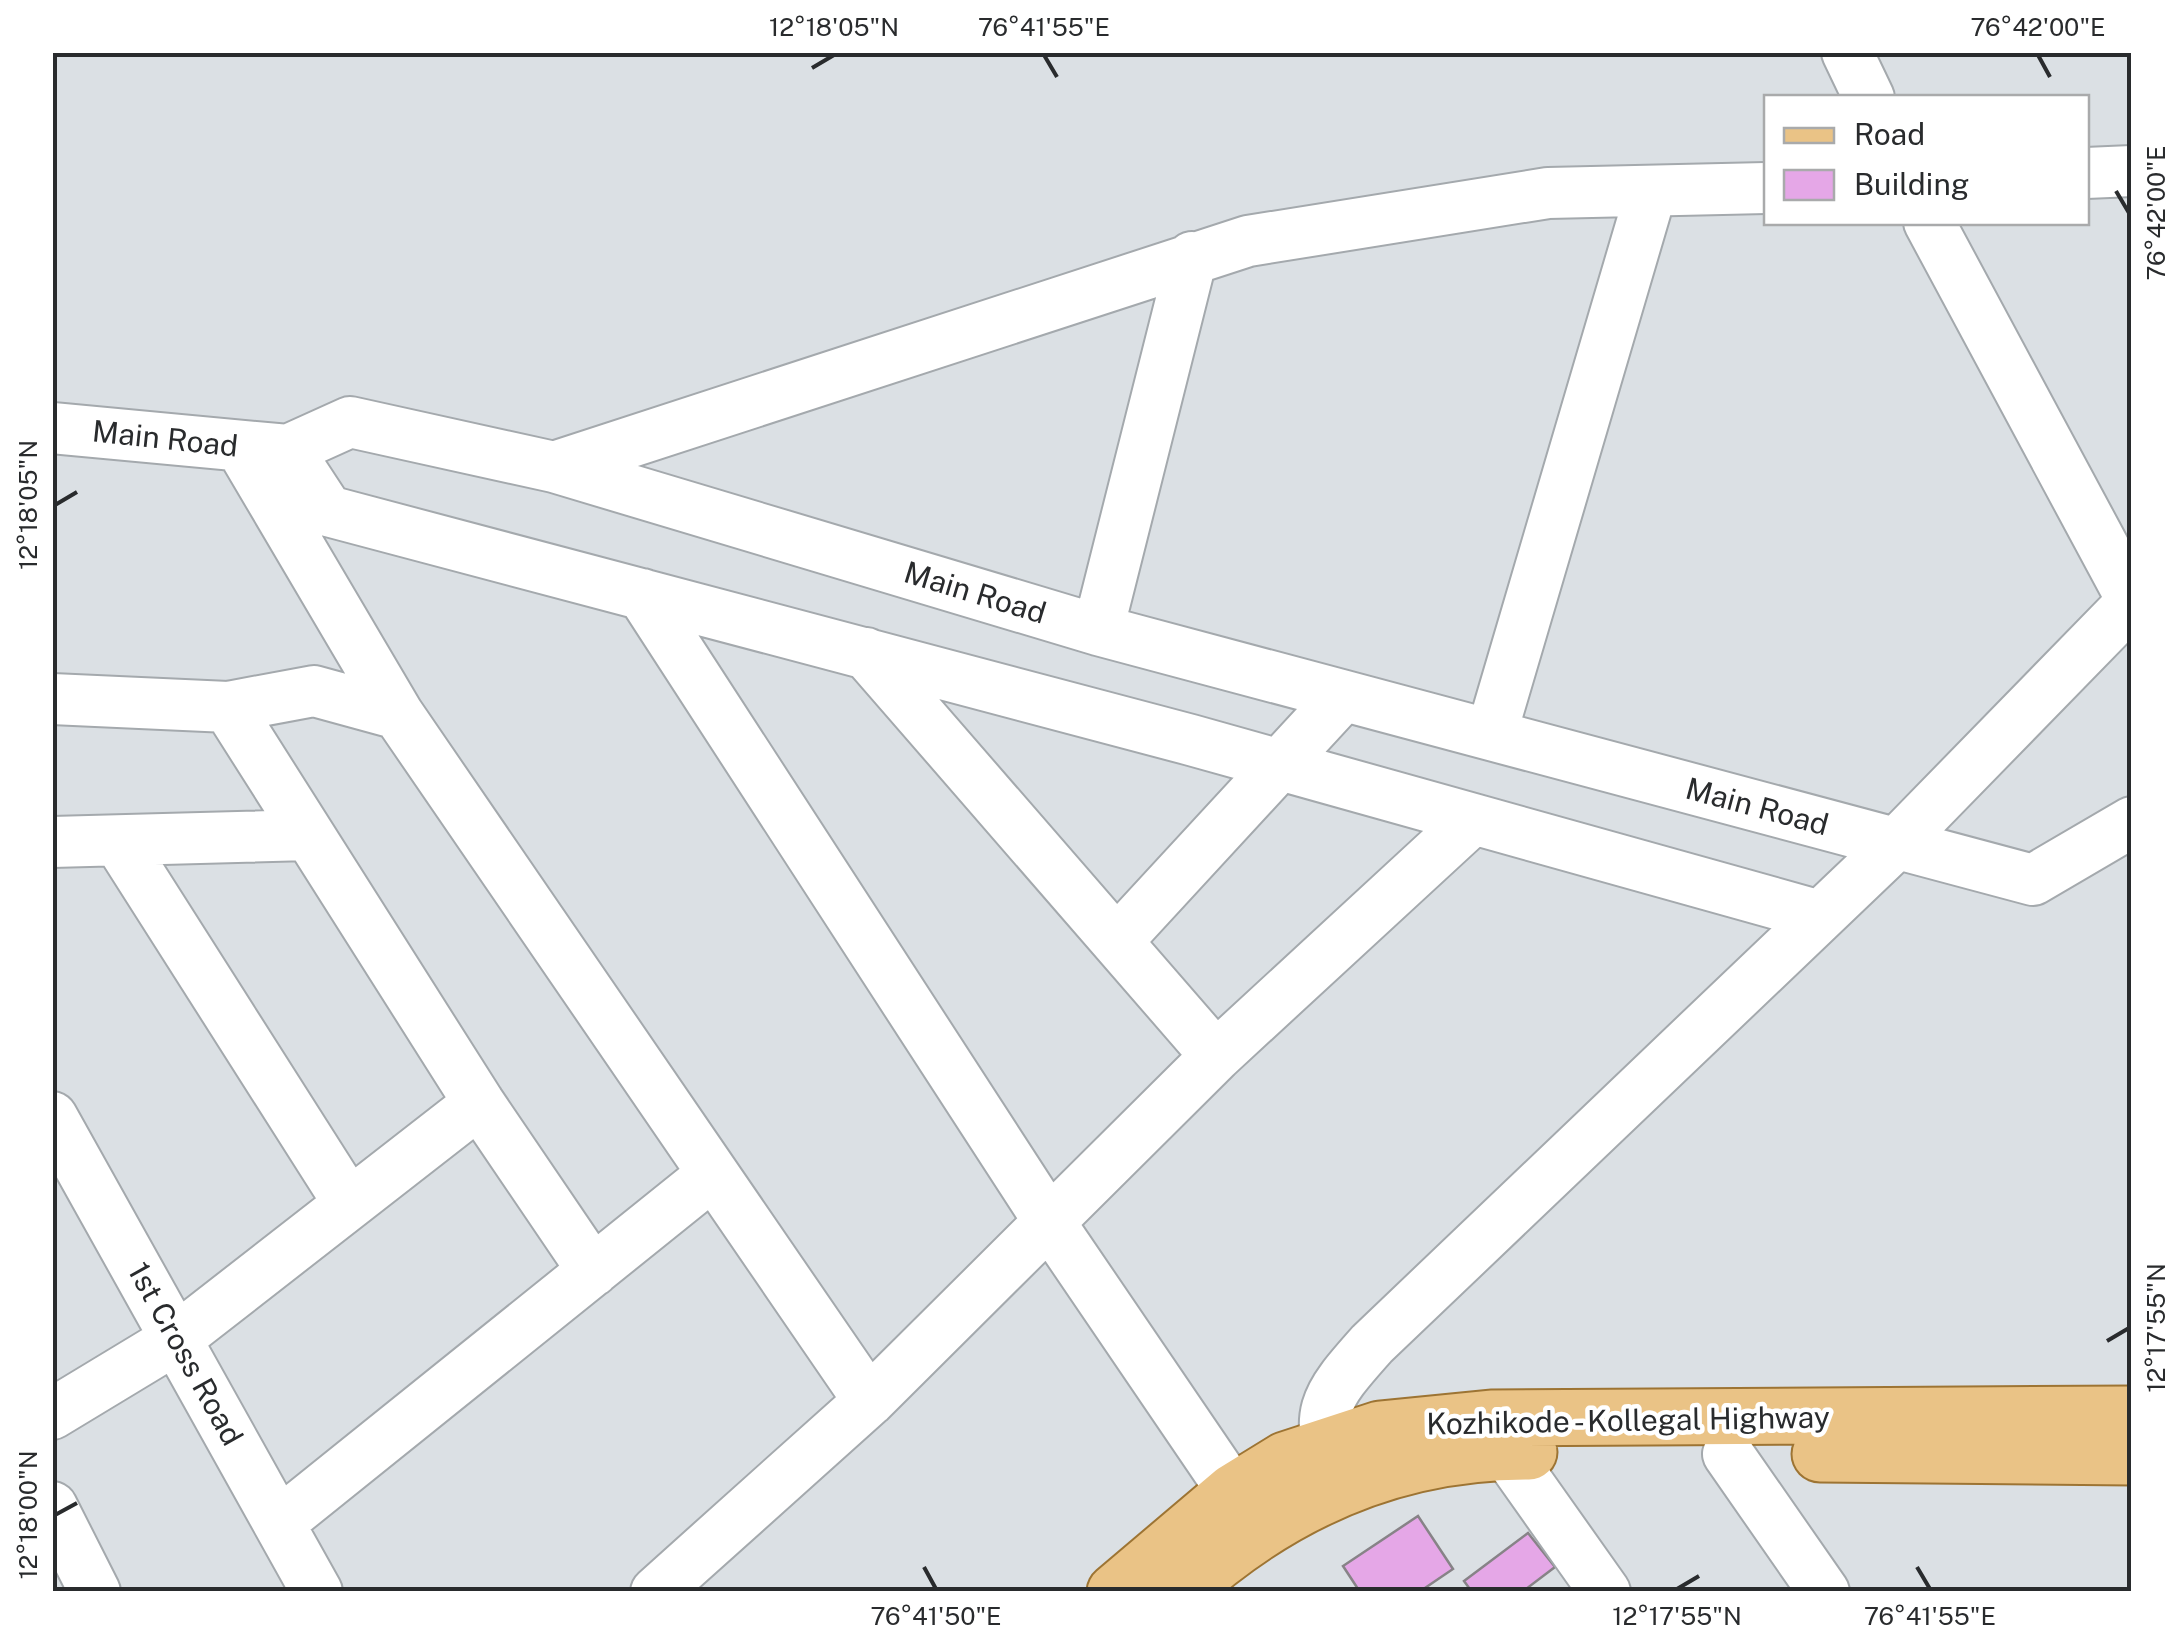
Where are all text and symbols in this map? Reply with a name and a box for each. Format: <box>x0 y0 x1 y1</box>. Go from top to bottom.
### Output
text: 12°18'05"N <box>769 12 899 42</box>
text: 76°41'55"E <box>978 12 1110 42</box>
text: 76°42'00"E <box>1970 12 2106 42</box>
legend <box>1764 95 2089 225</box>
text: Road <box>1854 116 1925 152</box>
text: 76°42'00"E <box>2141 145 2171 281</box>
text: Building <box>1854 166 1969 202</box>
street label: Main Road <box>90 412 240 464</box>
text: 12°18'05"N <box>13 440 43 570</box>
street label: Main Road <box>900 553 1051 631</box>
street label: Main Road <box>1682 770 1833 842</box>
street label: 1st Cross Road <box>121 1256 251 1451</box>
text: 12°17'55"N <box>2141 1263 2171 1393</box>
street label: Kozhikode - Kollegal Highway <box>1426 1398 1830 1442</box>
text: 12°18'00"N <box>13 1450 43 1580</box>
text: 76°41'50"E <box>870 1601 1002 1631</box>
text: 12°17'55"N <box>1612 1601 1742 1631</box>
text: 76°41'55"E <box>1864 1601 1996 1631</box>

